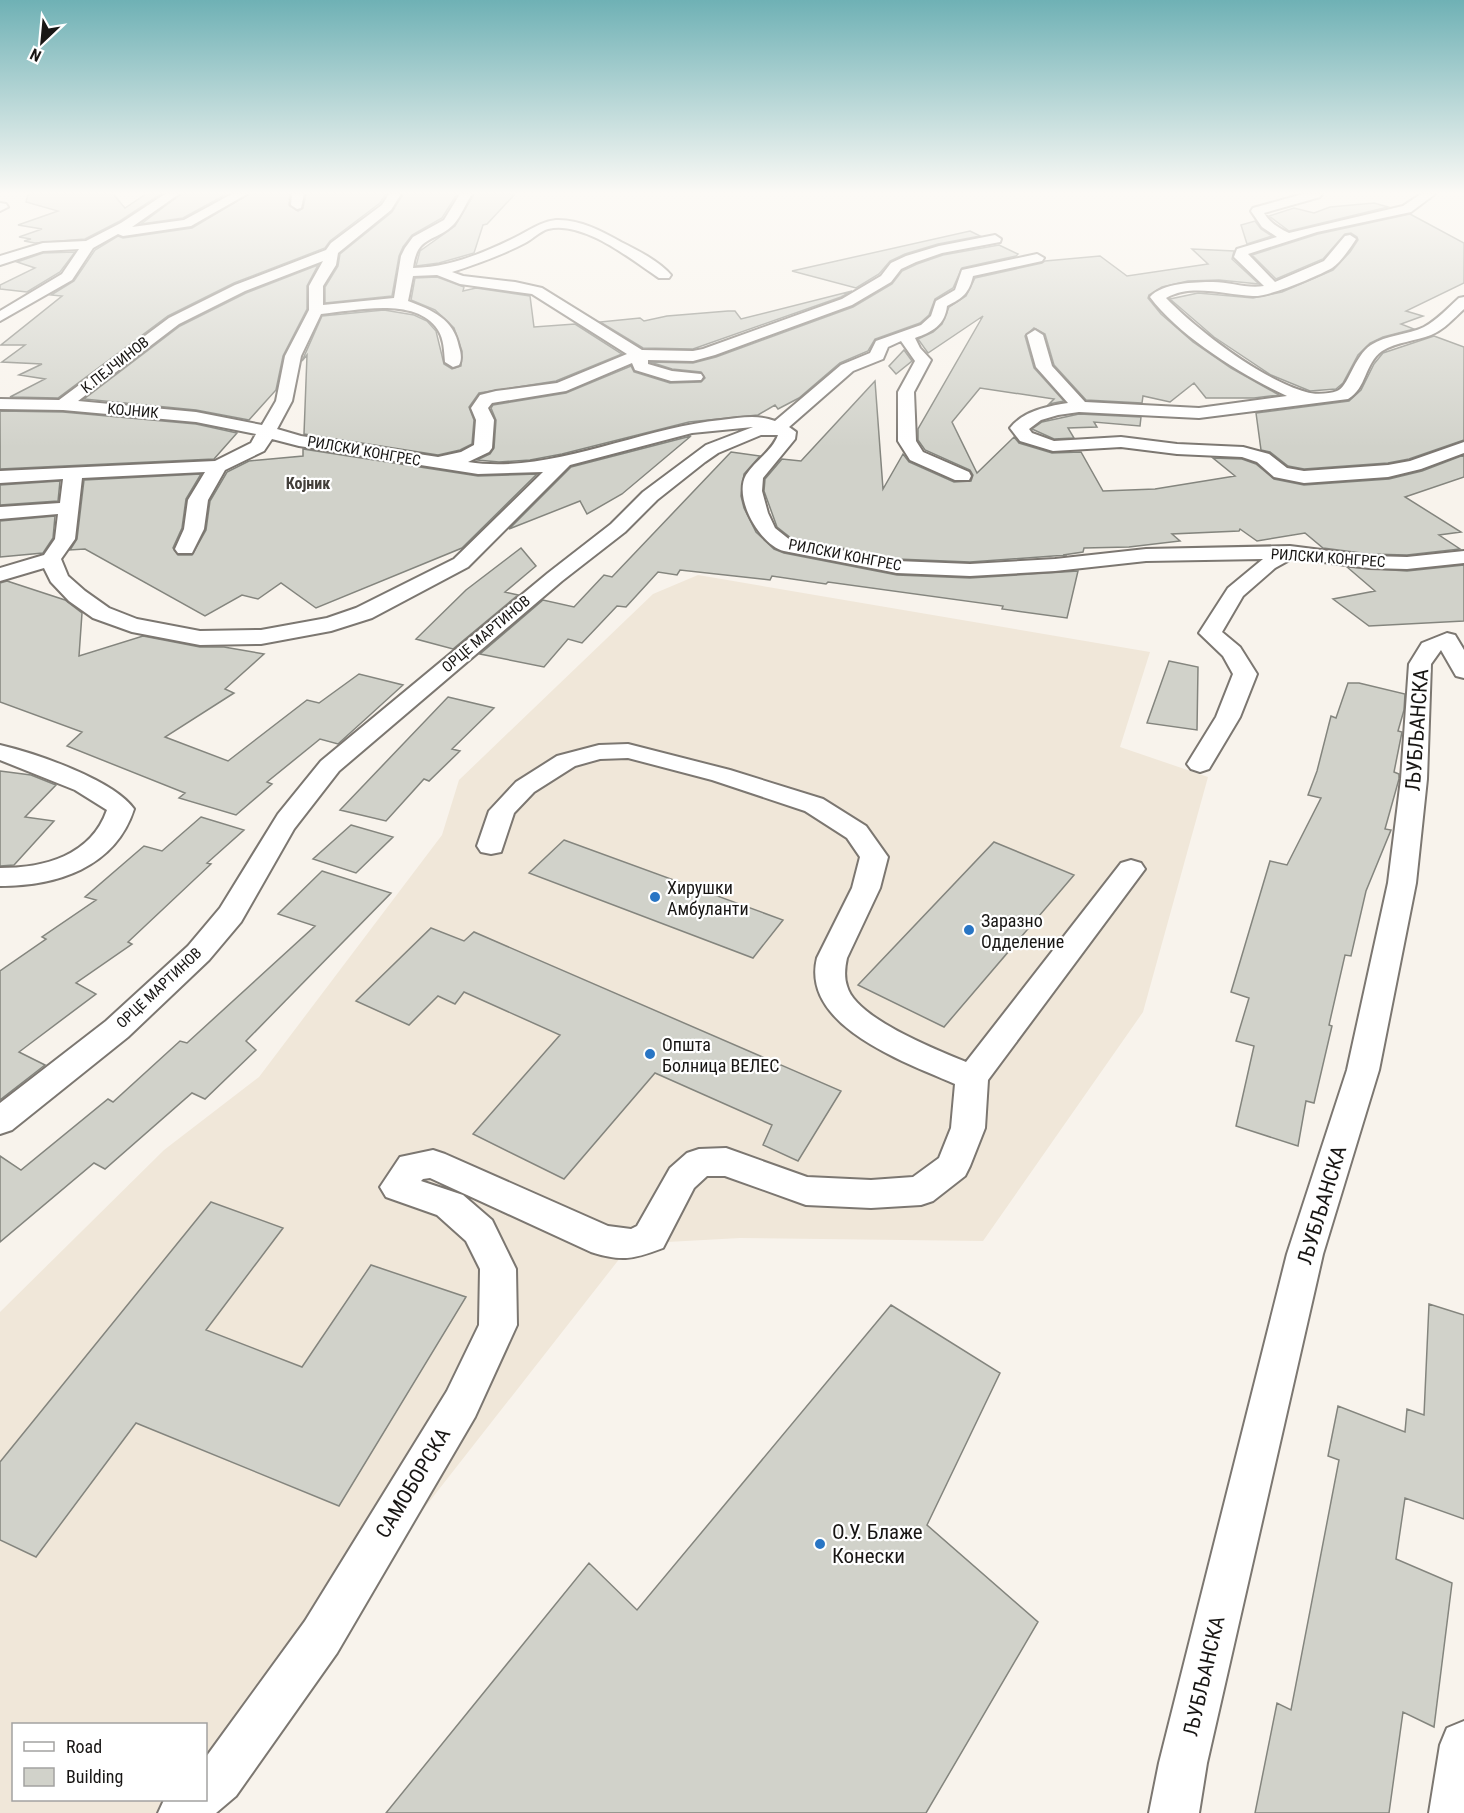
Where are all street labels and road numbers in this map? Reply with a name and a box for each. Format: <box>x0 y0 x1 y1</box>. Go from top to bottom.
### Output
street label: К.ПЕЈЧИНОВ <box>77 333 153 397</box>
street label: КОЈНИК <box>107 400 160 422</box>
street label: РИЛСКИ КОНГРЕС <box>306 432 422 470</box>
street label: РИЛСКИ КОНГРЕС <box>787 535 903 575</box>
street label: РИЛСКИ КОНГРЕС <box>1270 545 1386 571</box>
street label: ОРЦЕ МАРТИНОВ <box>438 592 534 676</box>
street label: ЉУБЉАНСКА <box>1401 668 1433 792</box>
street label: ОРЦЕ МАРТИНОВ <box>113 944 205 1032</box>
street label: ЉУБЉАНСКА <box>1293 1143 1351 1267</box>
street label: САМОБОРСКА <box>371 1424 455 1542</box>
street label: ЉУБЉАНСКА <box>1179 1614 1229 1738</box>

